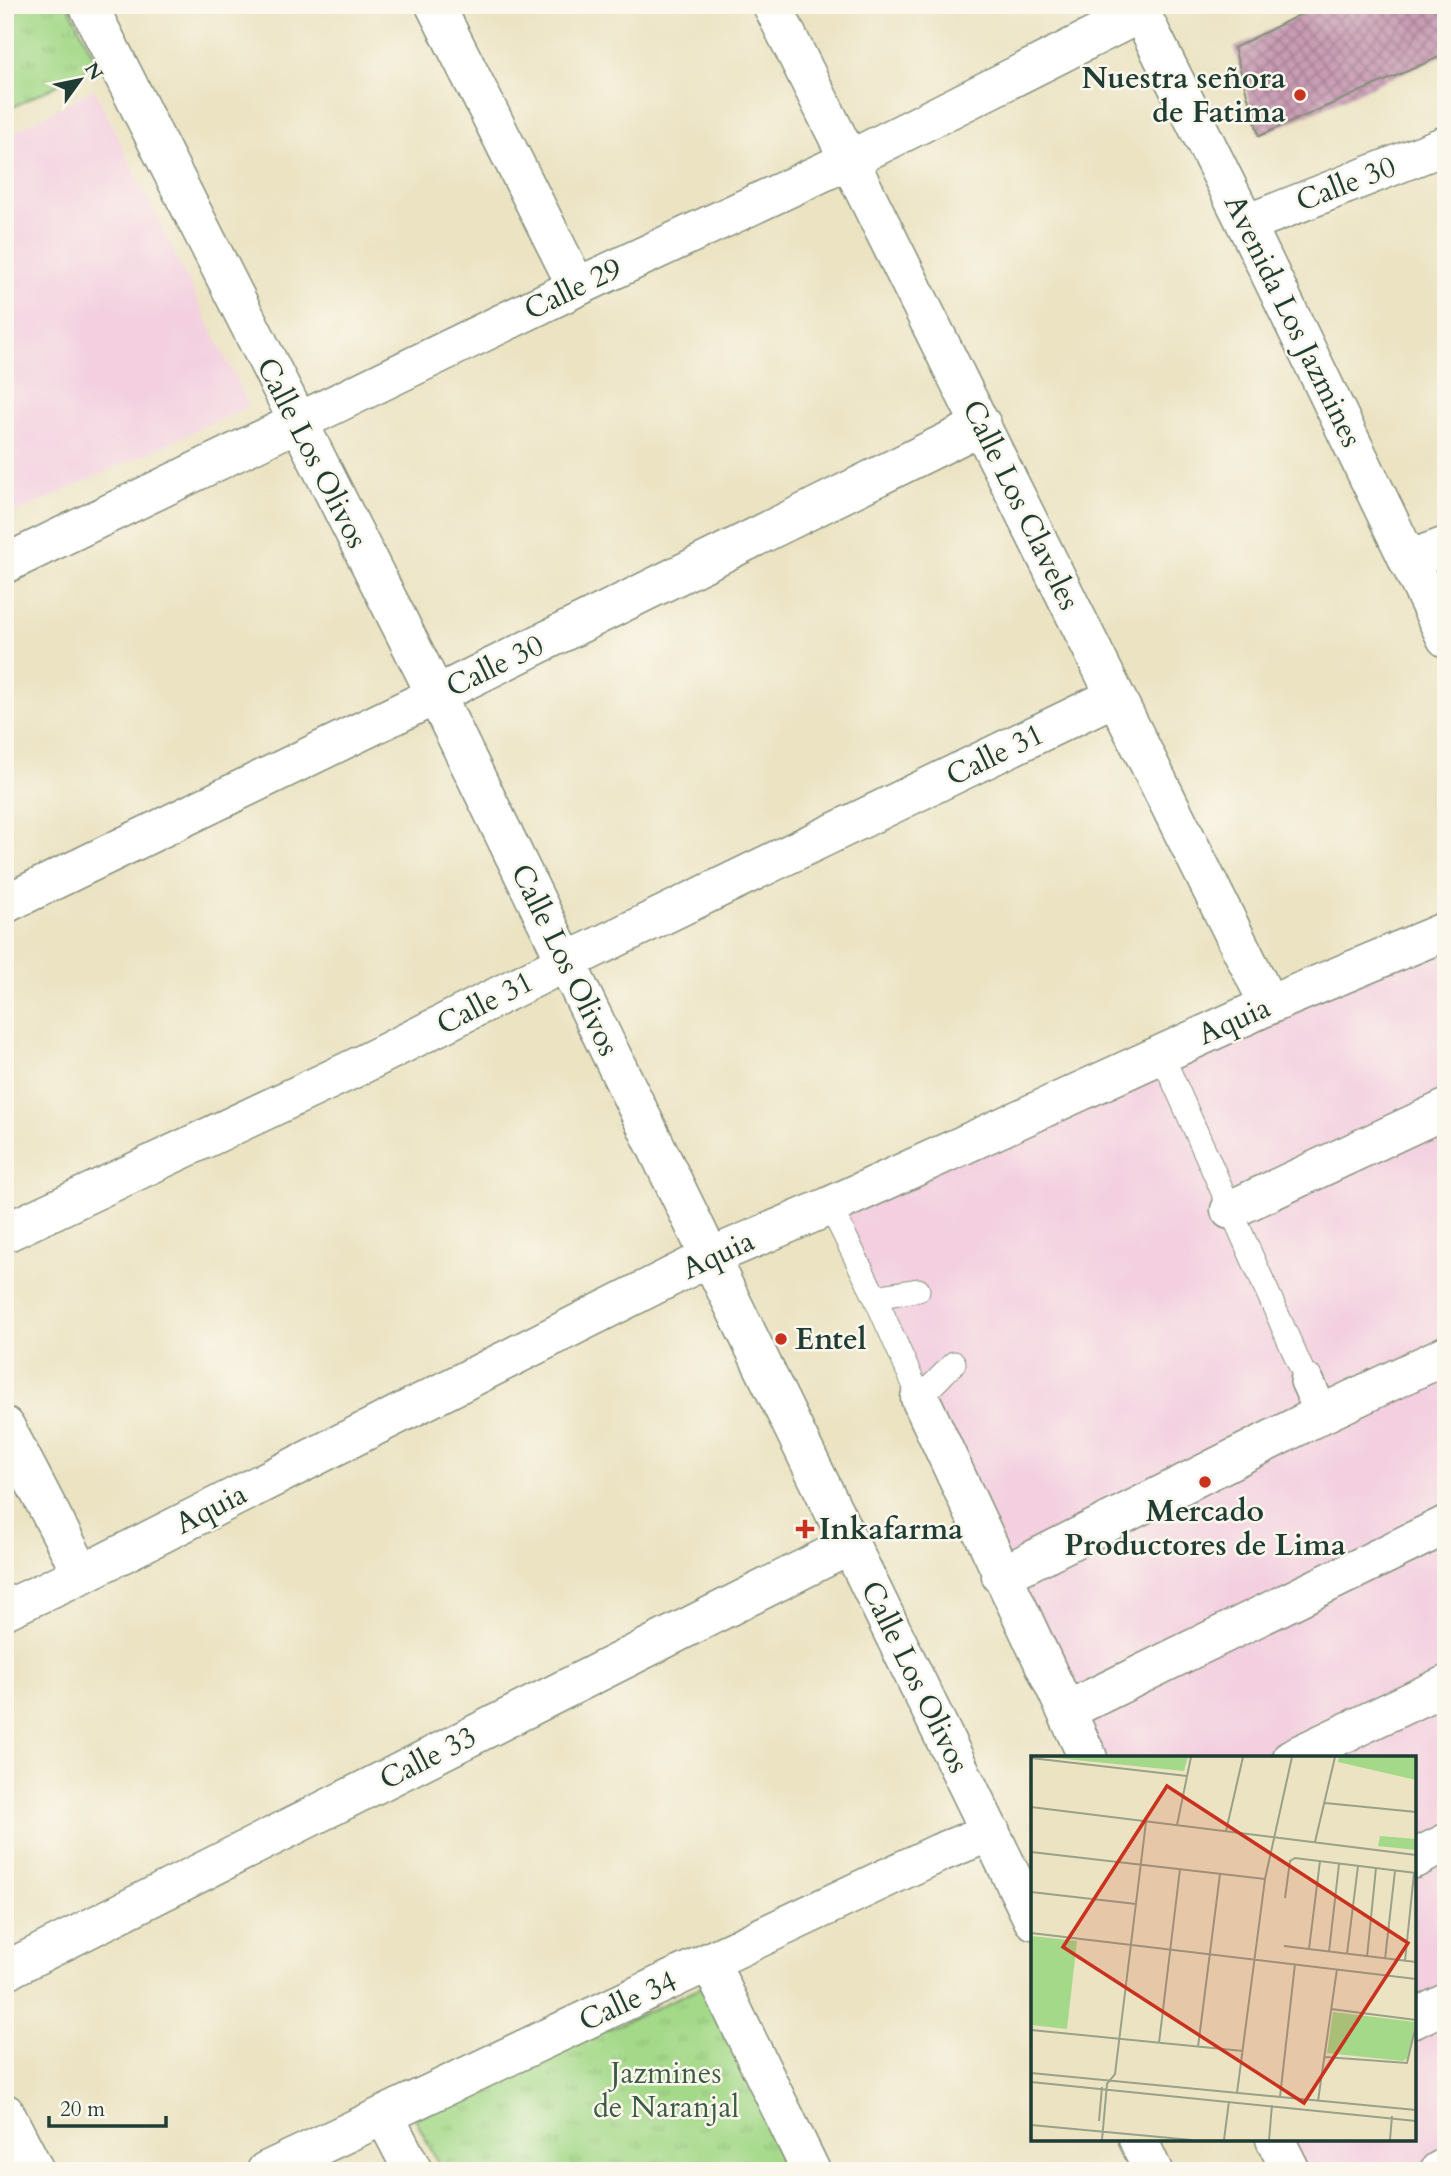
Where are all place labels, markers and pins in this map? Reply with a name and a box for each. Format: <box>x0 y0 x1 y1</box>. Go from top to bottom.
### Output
place label: Nuestra señora de Fatima <box>1081 58 1286 133</box>
marker: Nuestra señora de Fatima <box>1292 87 1308 103</box>
place label: Entel <box>795 1319 867 1360</box>
marker: Entel <box>773 1331 789 1347</box>
marker: Mercado Productores de Lima <box>1197 1474 1213 1490</box>
place label: Mercado Productores de Lima <box>1064 1491 1346 1566</box>
place label: Inkafarma <box>819 1509 963 1550</box>
marker: Inkafarma <box>797 1521 813 1537</box>

